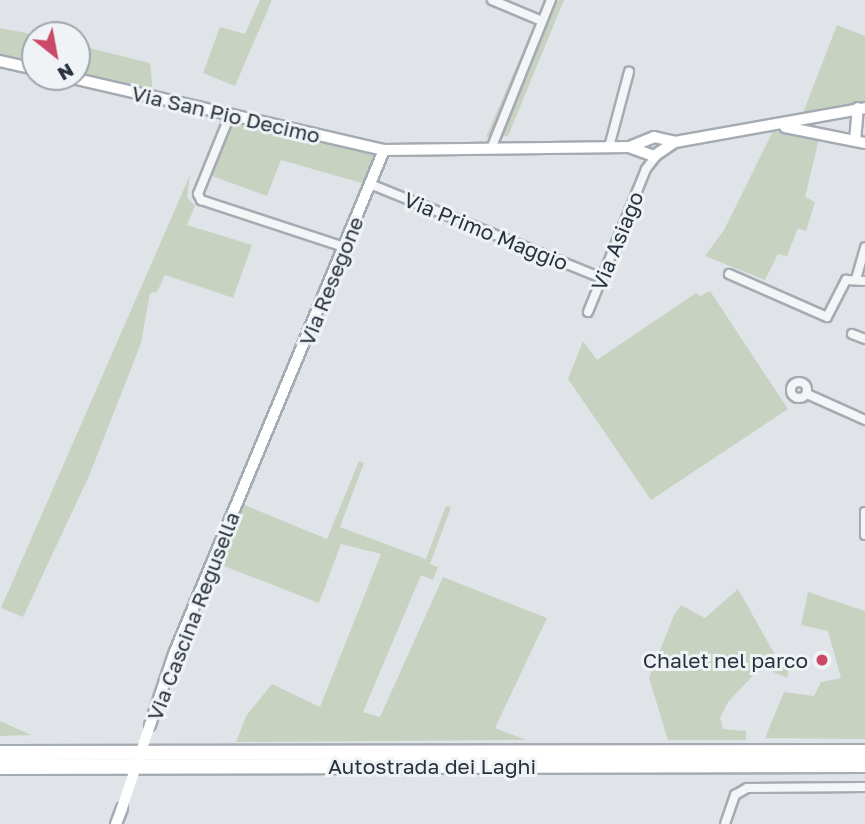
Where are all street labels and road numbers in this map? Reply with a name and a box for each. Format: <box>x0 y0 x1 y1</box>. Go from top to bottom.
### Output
street label: Via San Pio Decimo <box>129 80 323 148</box>
street label: Via Primo Maggio <box>400 187 572 275</box>
street label: Via Asiago <box>586 188 648 294</box>
street label: Via Resegone <box>294 213 368 349</box>
street label: Via Cascina Regusella <box>142 508 244 724</box>
street label: Autostrada dei Laghi <box>328 753 536 779</box>

